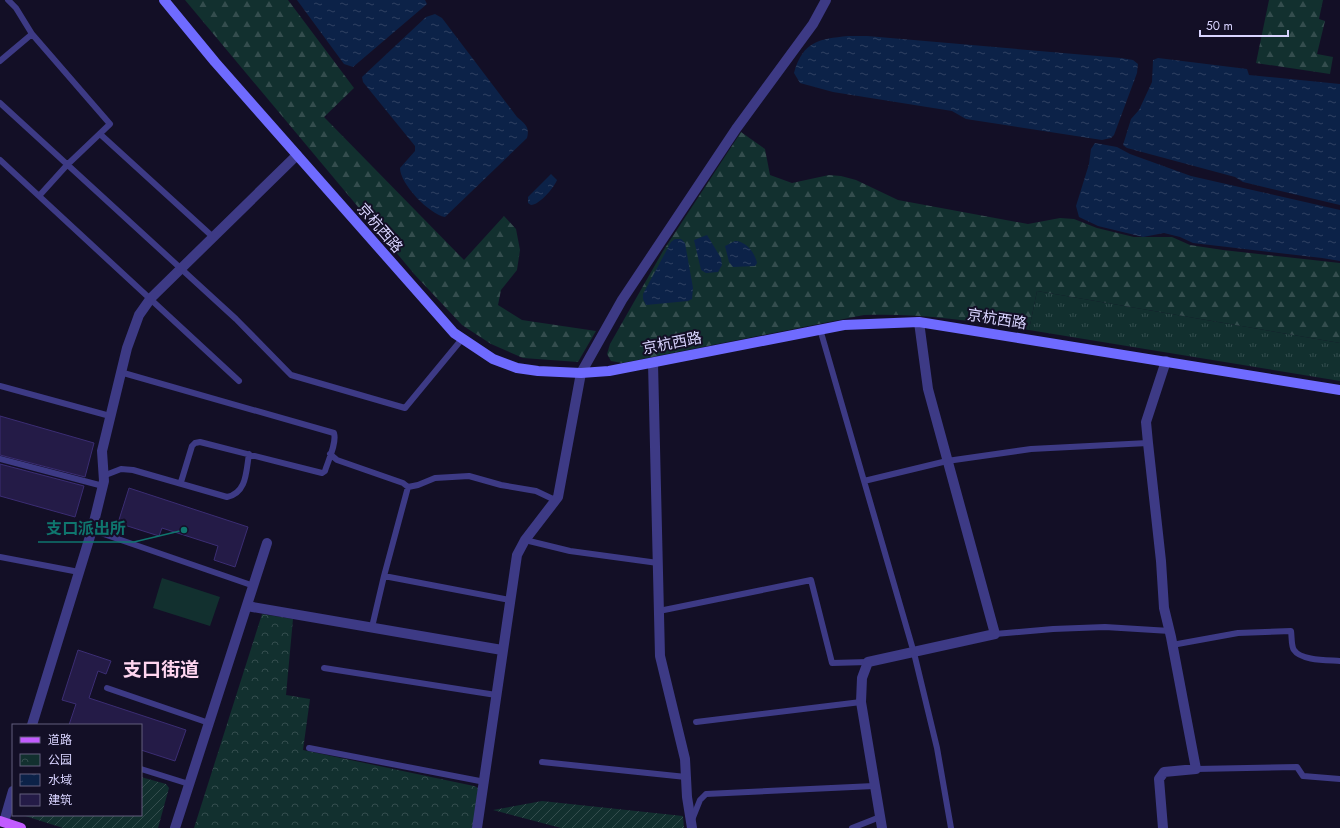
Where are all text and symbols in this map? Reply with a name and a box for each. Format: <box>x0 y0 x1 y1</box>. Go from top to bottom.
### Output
scale bar <box>1200 12 1288 38</box>
text: 50 m <box>1206 17 1233 35</box>
street label: 京杭西路 <box>352 198 408 258</box>
street label: 京杭西路 <box>966 303 1028 335</box>
street label: 京杭西路 <box>640 326 704 360</box>
callout: 支口派出所 <box>38 514 134 542</box>
text: 支口派出所 <box>46 517 126 540</box>
district label: 支口街道 <box>123 656 199 683</box>
legend <box>12 724 142 816</box>
text: 道路 <box>48 731 72 749</box>
text: 公园 <box>48 751 72 769</box>
text: 水域 <box>48 771 72 789</box>
text: 建筑 <box>48 791 72 809</box>

